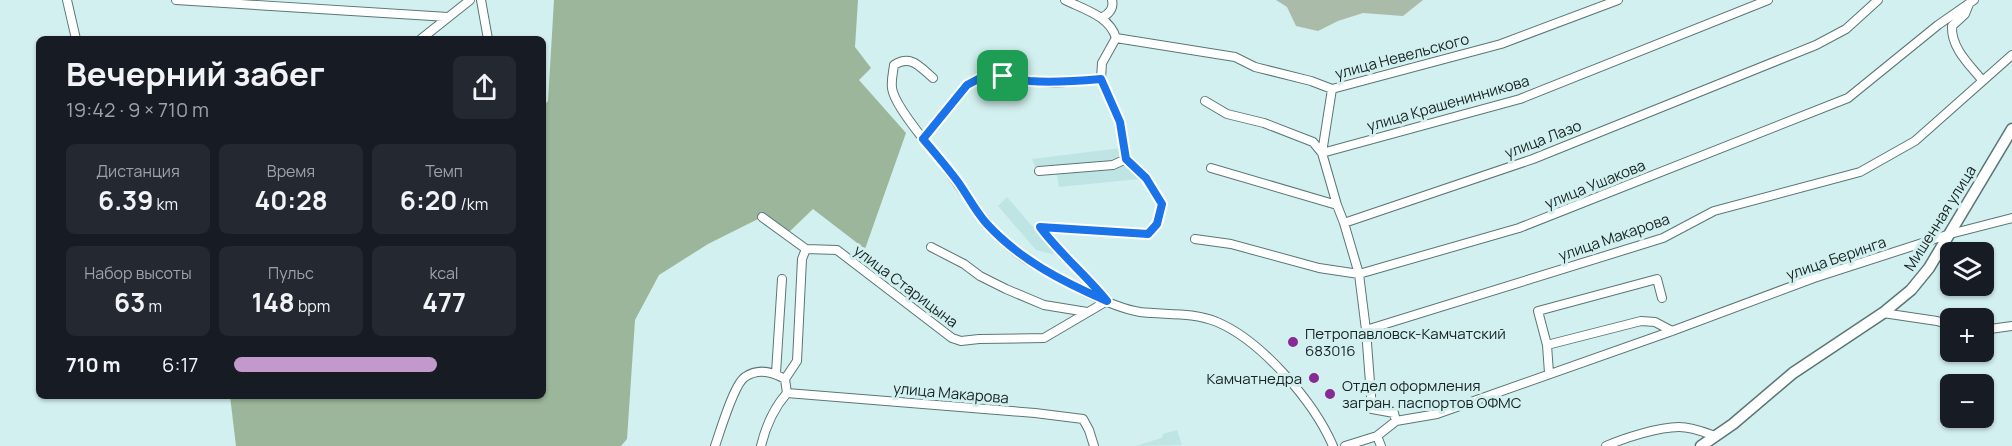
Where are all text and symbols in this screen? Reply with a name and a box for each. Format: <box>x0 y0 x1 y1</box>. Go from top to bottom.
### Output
street label: улица Невельского <box>1333 28 1471 84</box>
pin <box>977 50 1028 101</box>
text: Вечерний забег <box>66 51 325 96</box>
button: share <box>453 56 516 119</box>
icon: arrive <box>986 59 1019 92</box>
street label: улица Крашенинникова <box>1364 70 1532 136</box>
text: 19:42 · 9 × 710 m <box>66 96 209 123</box>
street label: улица Лазо <box>1502 115 1585 163</box>
street label: улица Ушакова <box>1542 154 1648 214</box>
text: Дистанция <box>96 160 180 182</box>
text: Время <box>267 160 315 182</box>
text: Темп <box>425 160 463 182</box>
street label: Мишенная улица <box>1899 161 1981 275</box>
text: 6.39 <box>98 182 153 218</box>
text: 40:28 <box>254 182 328 218</box>
text: 6:20 <box>400 182 457 218</box>
text: km <box>153 193 178 215</box>
text: /km <box>457 193 488 215</box>
street label: улица Макарова <box>1556 208 1672 266</box>
street label: улица Беринга <box>1783 231 1889 285</box>
street label: улица Старицына <box>849 240 963 332</box>
map controls <box>1940 242 1994 428</box>
button: layers <box>1940 242 1994 296</box>
text: Набор высоты <box>84 262 192 284</box>
text: Пульс <box>268 262 314 284</box>
text: kcal <box>429 262 459 284</box>
text: 63 <box>114 284 145 320</box>
text: 148 <box>252 284 295 320</box>
text: 477 <box>422 284 466 320</box>
text: m <box>145 295 162 317</box>
text: bpm <box>295 295 330 317</box>
button: + <box>1940 308 1994 362</box>
place label: Петропавловск-Камчатский 683016 <box>1305 323 1506 361</box>
marker: Петропавловск-Камчатский 683016 <box>1286 335 1300 349</box>
text: 710 m <box>66 351 121 378</box>
text: 6:17 <box>162 351 198 378</box>
place label: Камчатнедра <box>1206 368 1302 389</box>
marker: Камчатнедра <box>1307 371 1321 385</box>
button: − <box>1940 374 1994 428</box>
place label: Отдел оформления загран. паспортов ОФМС <box>1342 375 1522 413</box>
street label: улица Макарова <box>892 377 1010 409</box>
marker: Отдел оформления загран. паспортов ОФМС <box>1323 387 1337 401</box>

